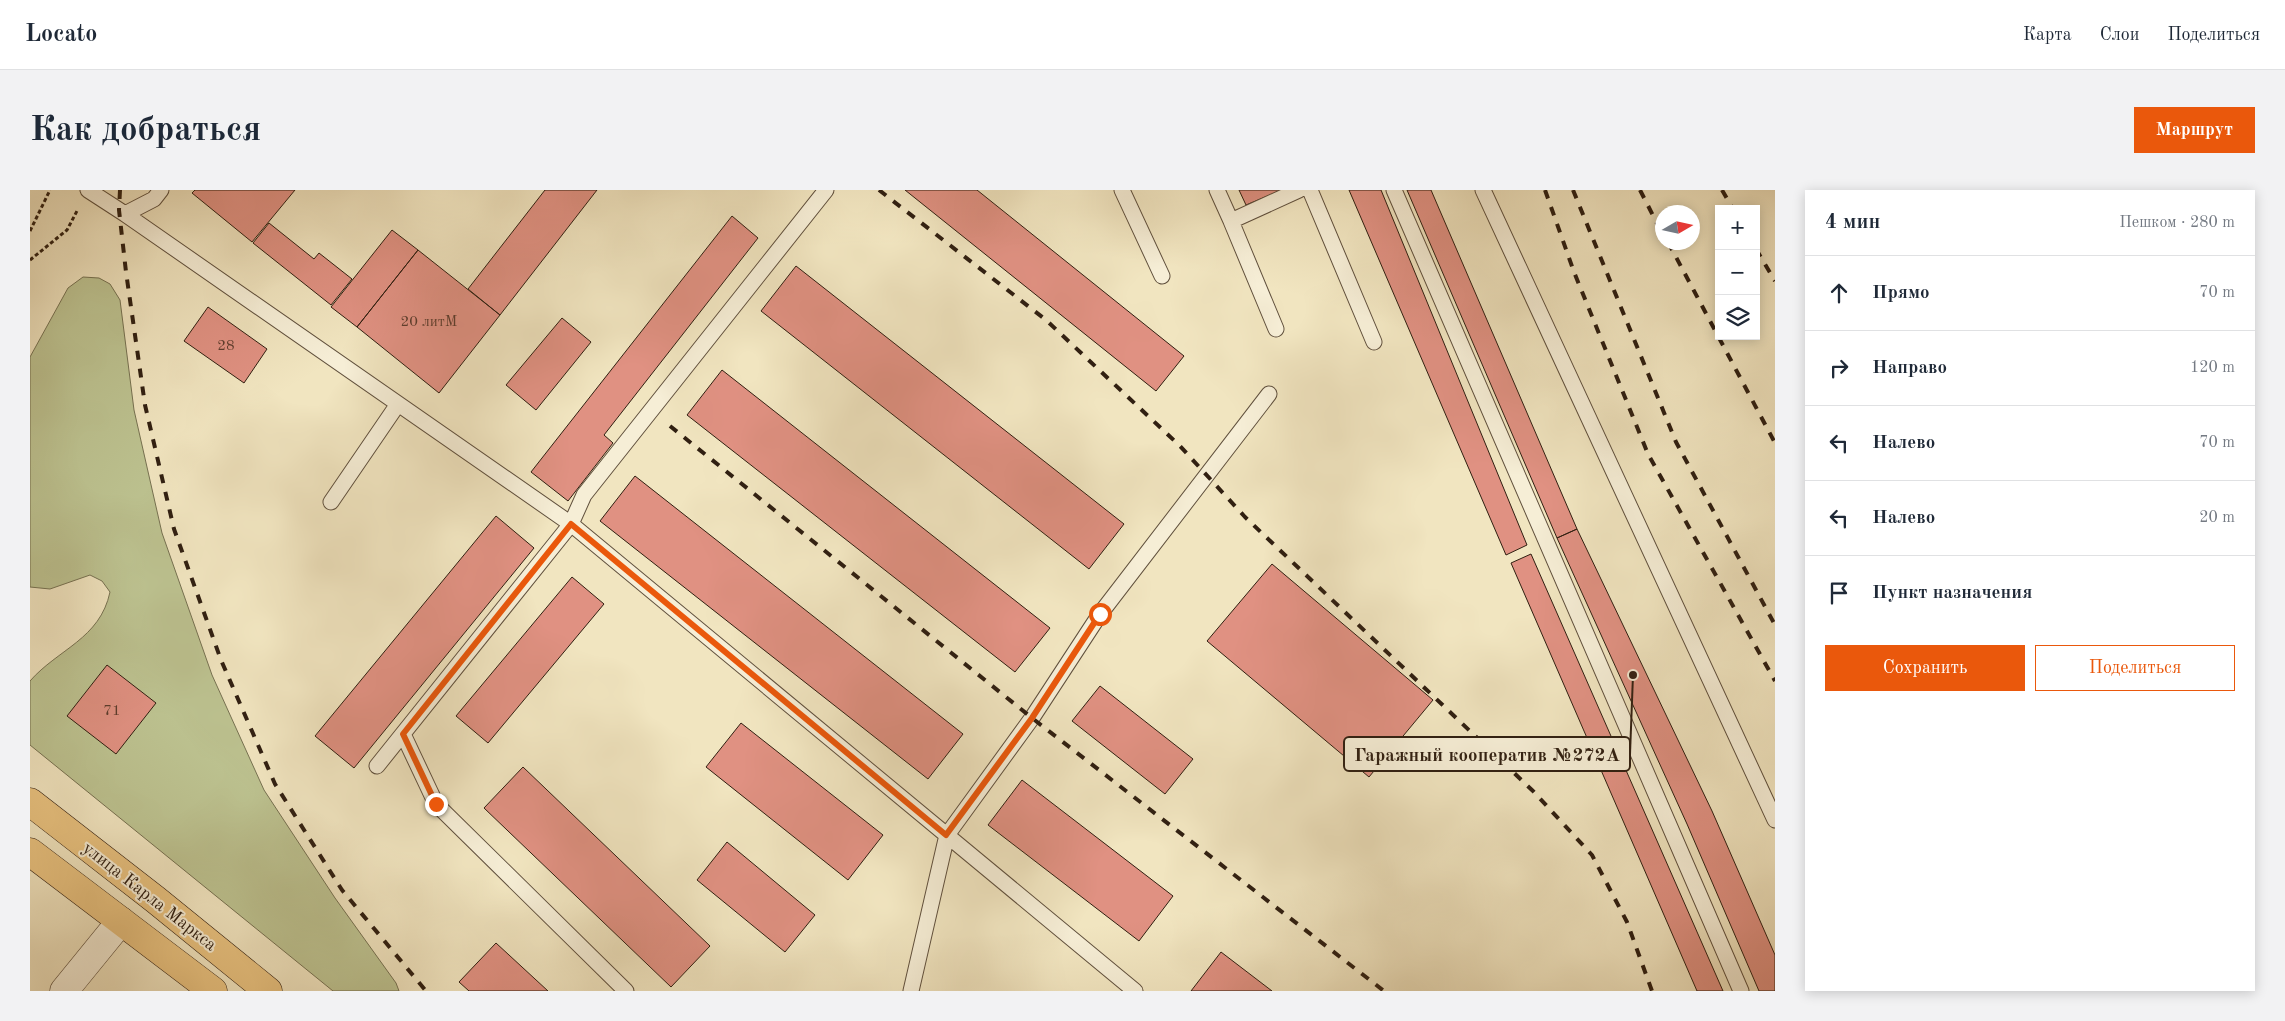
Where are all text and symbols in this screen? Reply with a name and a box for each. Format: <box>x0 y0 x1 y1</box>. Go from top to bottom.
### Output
text: Locato <box>25 23 97 47</box>
text: Карта <box>2023 26 2072 44</box>
text: Слои <box>2100 26 2139 44</box>
text: Поделиться <box>2167 26 2260 44</box>
button: Маршрут <box>2134 107 2255 153</box>
text: Как добраться <box>30 113 261 148</box>
north arrow <box>1655 205 1700 250</box>
map controls <box>1715 205 1760 340</box>
button: + <box>1715 205 1760 250</box>
text: 4 мин <box>1825 212 1880 233</box>
text: Пешком · 280 m <box>2119 215 2235 231</box>
button: − <box>1715 250 1760 295</box>
icon: ahead <box>1825 279 1853 307</box>
text: Прямо <box>1872 284 1930 303</box>
text: 70 m <box>2199 285 2235 301</box>
button: layers <box>1715 295 1760 340</box>
house number: 20 литМ <box>401 315 457 330</box>
house number: 28 <box>217 339 235 354</box>
icon: right <box>1825 354 1853 382</box>
text: Направо <box>1872 359 1947 378</box>
text: 120 m <box>2190 360 2235 376</box>
icon: left <box>1825 429 1853 457</box>
text: Налево <box>1872 434 1935 453</box>
text: 70 m <box>2199 435 2235 451</box>
icon: left <box>1825 504 1853 532</box>
text: Налево <box>1872 509 1935 528</box>
text: 20 m <box>2199 510 2235 526</box>
icon: arrive <box>1825 579 1853 607</box>
text: Пункт назначения <box>1872 584 2032 603</box>
route start <box>1089 603 1112 626</box>
button: Сохранить <box>1825 645 2025 691</box>
button: Поделиться <box>2035 645 2235 691</box>
house number: 71 <box>103 704 121 719</box>
callout: Гаражный кооператив №272А <box>1344 737 1630 771</box>
text: Гаражный кооператив №272А <box>1354 747 1620 766</box>
route end <box>425 793 448 816</box>
street label: улица Карла Маркса <box>79 839 220 955</box>

